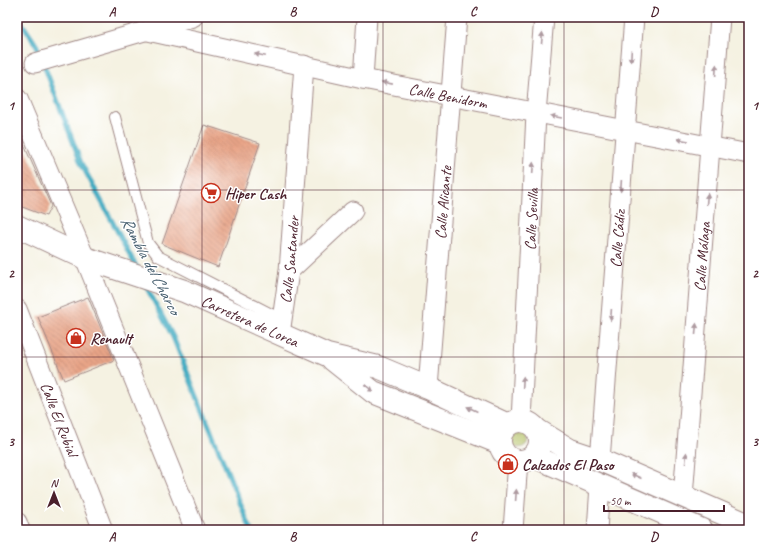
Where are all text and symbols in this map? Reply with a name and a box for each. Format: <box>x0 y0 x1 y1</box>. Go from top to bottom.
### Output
text: A <box>109 4 117 20</box>
text: B <box>290 4 298 20</box>
text: C <box>470 4 478 20</box>
text: D <box>650 4 659 20</box>
one-way arrow <box>539 32 545 45</box>
one-way arrow <box>627 50 634 62</box>
one-way arrow <box>254 52 266 58</box>
one-way arrow <box>713 64 720 76</box>
street label: Calle Benidorm <box>407 79 490 114</box>
one-way arrow <box>381 80 393 86</box>
text: 1 <box>8 98 16 114</box>
text: 1 <box>752 98 760 114</box>
one-way arrow <box>550 114 562 120</box>
one-way arrow <box>677 137 690 143</box>
one-way arrow <box>530 162 537 174</box>
street label: Calle Alicante <box>431 164 456 240</box>
one-way arrow <box>618 180 625 192</box>
supermarket icon: Hiper Cash <box>200 182 222 204</box>
place label: Hiper Cash <box>225 184 288 204</box>
street label: Calle Sevilla <box>520 186 543 251</box>
one-way arrow <box>703 193 710 205</box>
street label: Calle Cádiz <box>606 207 630 268</box>
water label: Rambla del Charco <box>116 213 186 320</box>
street label: Calle Santander <box>276 213 304 305</box>
street label: Calle Málaga <box>690 220 715 292</box>
text: 2 <box>8 266 15 282</box>
text: 2 <box>752 266 759 282</box>
street label: Carretera de Lorca <box>198 291 303 352</box>
one-way arrow <box>608 309 615 321</box>
one-way arrow <box>693 323 700 335</box>
shop icon: Renault <box>65 327 87 349</box>
place label: Renault <box>90 329 135 349</box>
one-way arrow <box>520 375 526 388</box>
street label: Calle El Rubial <box>35 380 83 462</box>
one-way arrow <box>363 384 374 392</box>
one-way arrow <box>466 406 478 412</box>
text: 3 <box>8 434 15 450</box>
text: 3 <box>752 434 759 450</box>
one-way arrow <box>683 452 690 464</box>
shop icon: Calzados El Paso <box>497 453 519 475</box>
place label: Calzados El Paso <box>522 455 616 475</box>
north arrow <box>34 473 74 513</box>
one-way arrow <box>631 473 642 479</box>
text: N <box>51 476 60 490</box>
scale bar <box>604 487 724 513</box>
one-way arrow <box>512 489 519 501</box>
text: 50 m <box>610 493 632 509</box>
text: A <box>109 529 117 545</box>
text: B <box>290 529 298 545</box>
text: C <box>470 529 478 545</box>
text: D <box>650 529 659 545</box>

